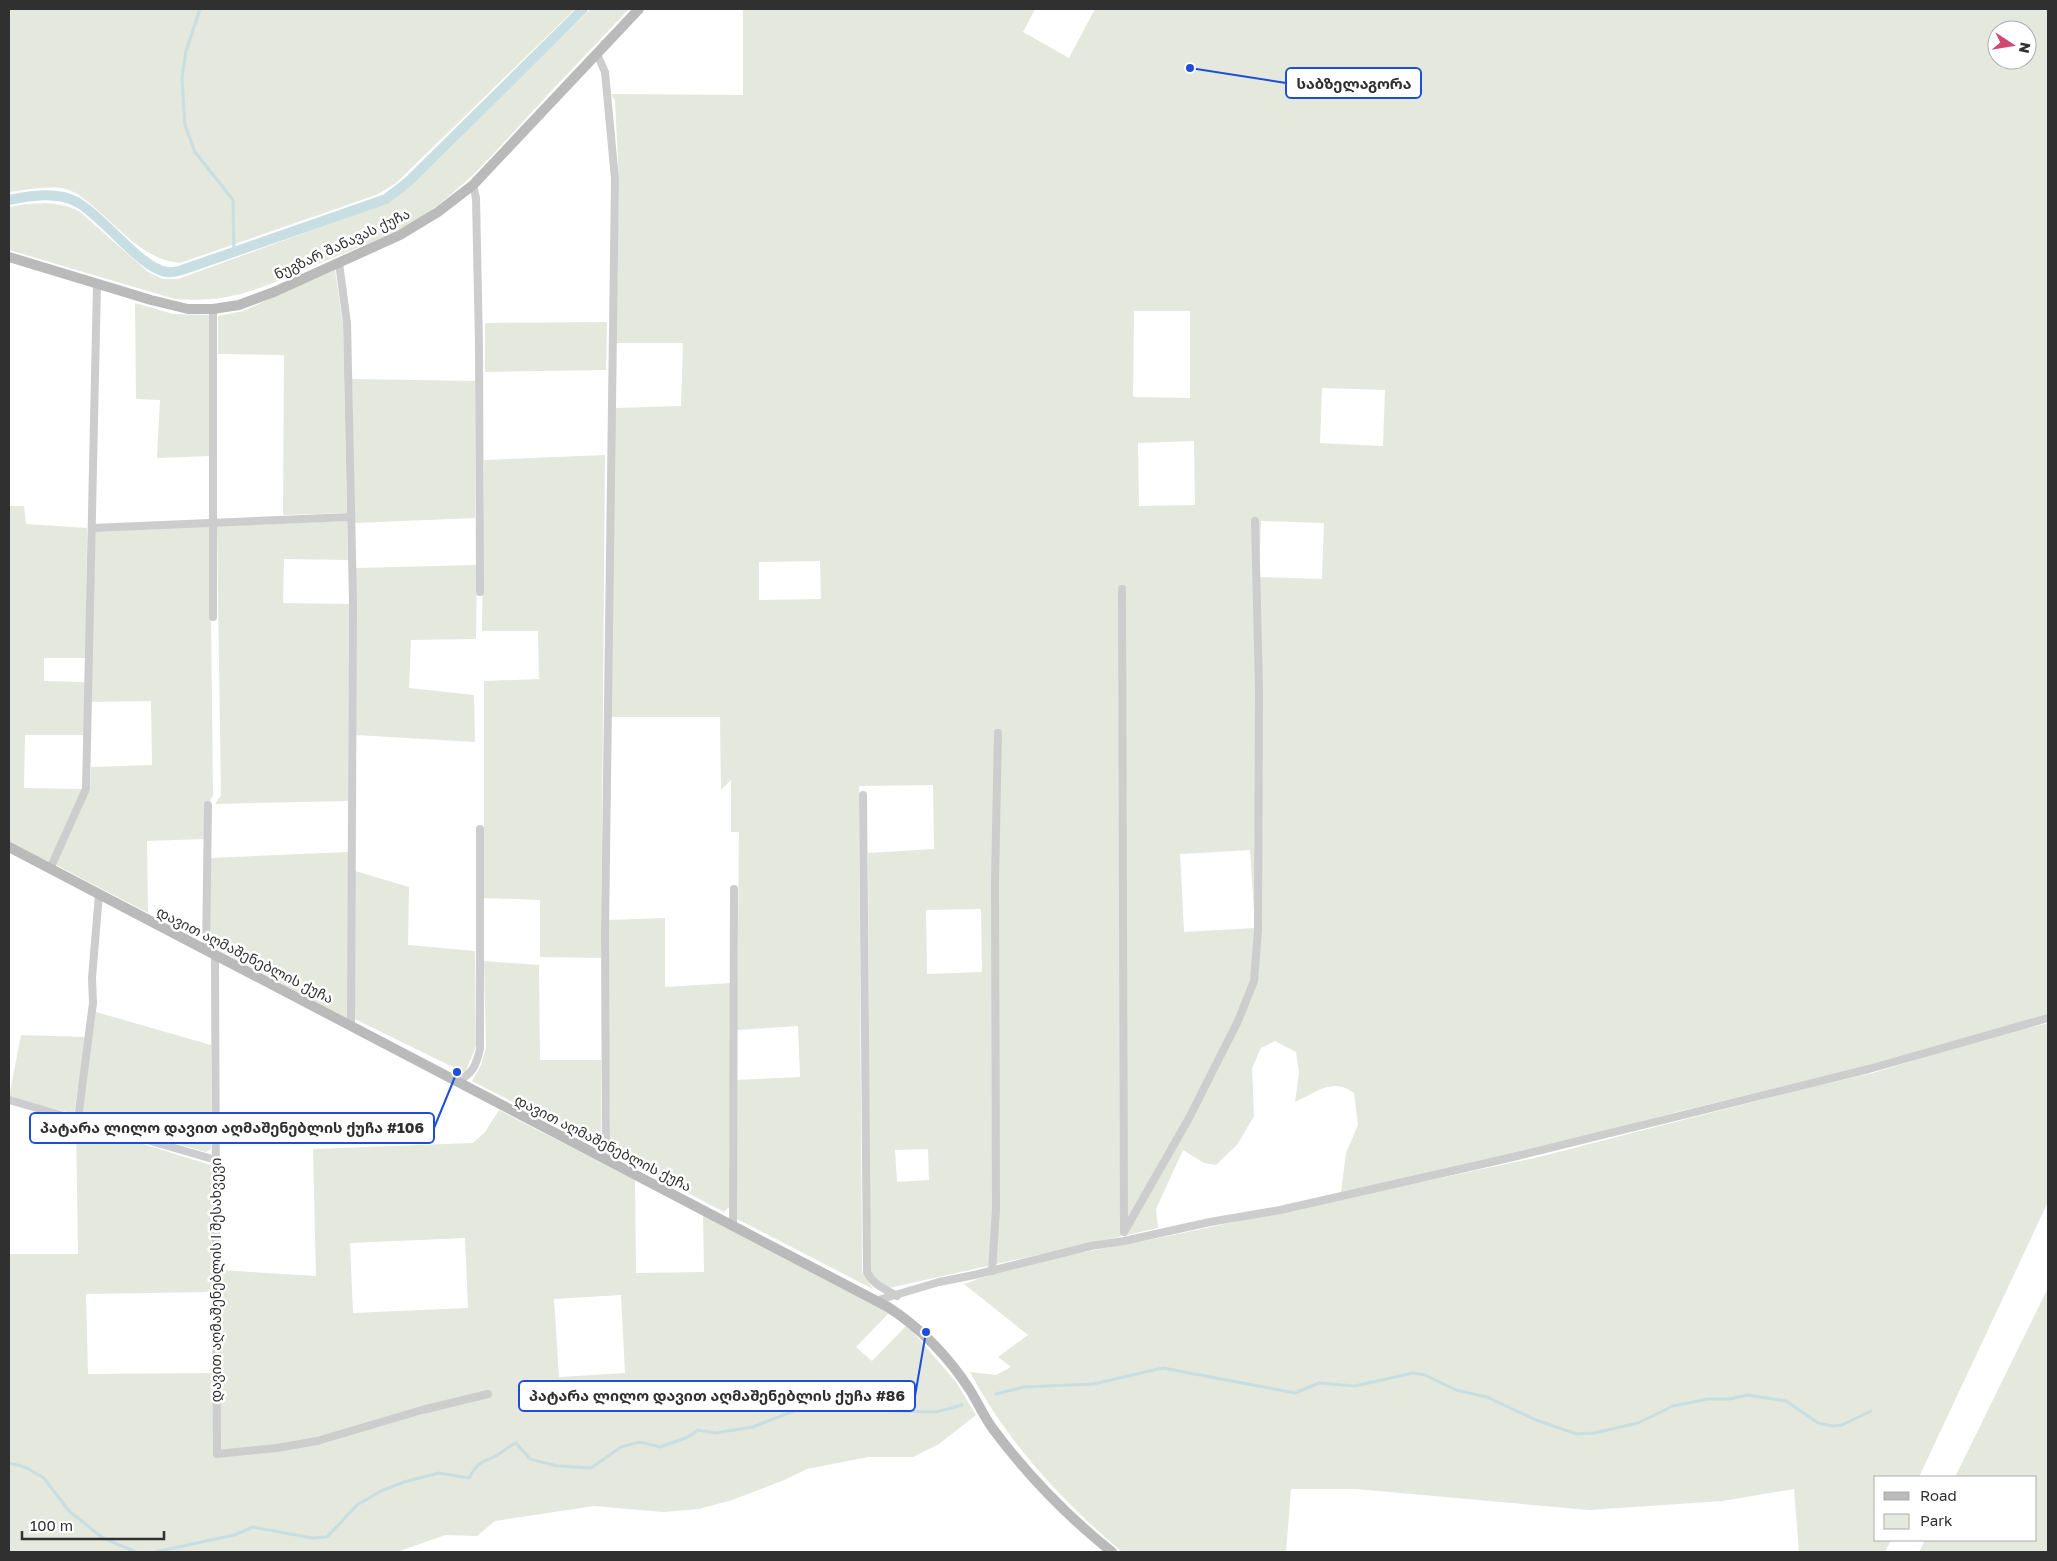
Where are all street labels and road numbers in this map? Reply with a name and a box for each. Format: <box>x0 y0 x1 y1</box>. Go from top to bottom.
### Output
street label: ნუგზარ შანავას ქუჩა <box>271 205 413 283</box>
street label: დავით აღმაშენებლის ქუჩა <box>154 902 336 1008</box>
street label: დავით აღმაშენებლის ქუჩა <box>512 1090 694 1196</box>
street label: დავით აღმაშენებლის I შესახვევი <box>207 1158 225 1402</box>

